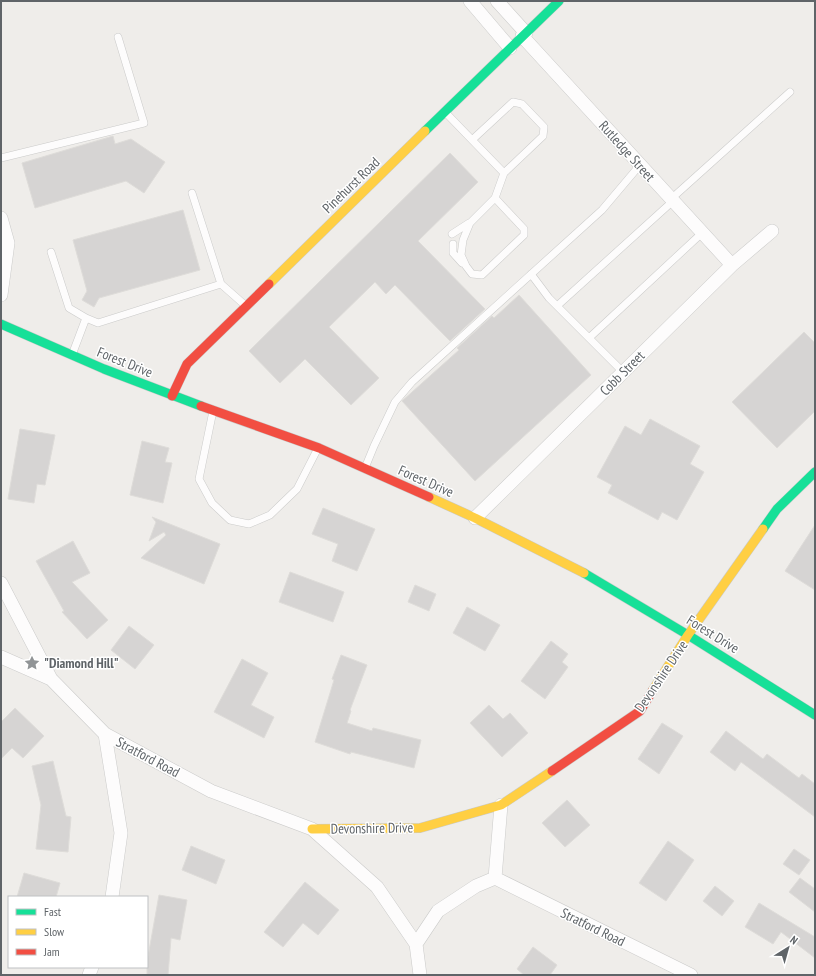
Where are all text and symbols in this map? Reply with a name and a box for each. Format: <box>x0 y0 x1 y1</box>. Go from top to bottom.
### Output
street label: Rutledge Street <box>595 117 659 185</box>
street label: Pinehurst Road <box>319 153 383 217</box>
street label: Forest Drive <box>95 343 156 381</box>
street label: Cobb Street <box>596 347 648 399</box>
street label: Forest Drive <box>396 461 457 501</box>
street label: Forest Drive <box>683 611 743 657</box>
street label: Devonshire Drive <box>630 637 692 715</box>
place icon: "Diamond Hill" <box>23 654 41 672</box>
place label: "Diamond Hill" <box>44 654 119 672</box>
street label: Stratford Road <box>113 733 183 781</box>
street label: Devonshire Drive <box>331 818 414 838</box>
legend <box>8 896 148 968</box>
text: Fast <box>44 904 62 919</box>
street label: Stratford Road <box>558 904 628 950</box>
text: Slow <box>44 924 65 939</box>
north arrow <box>768 928 808 968</box>
text: N <box>787 933 801 947</box>
text: Jam <box>43 944 60 959</box>

